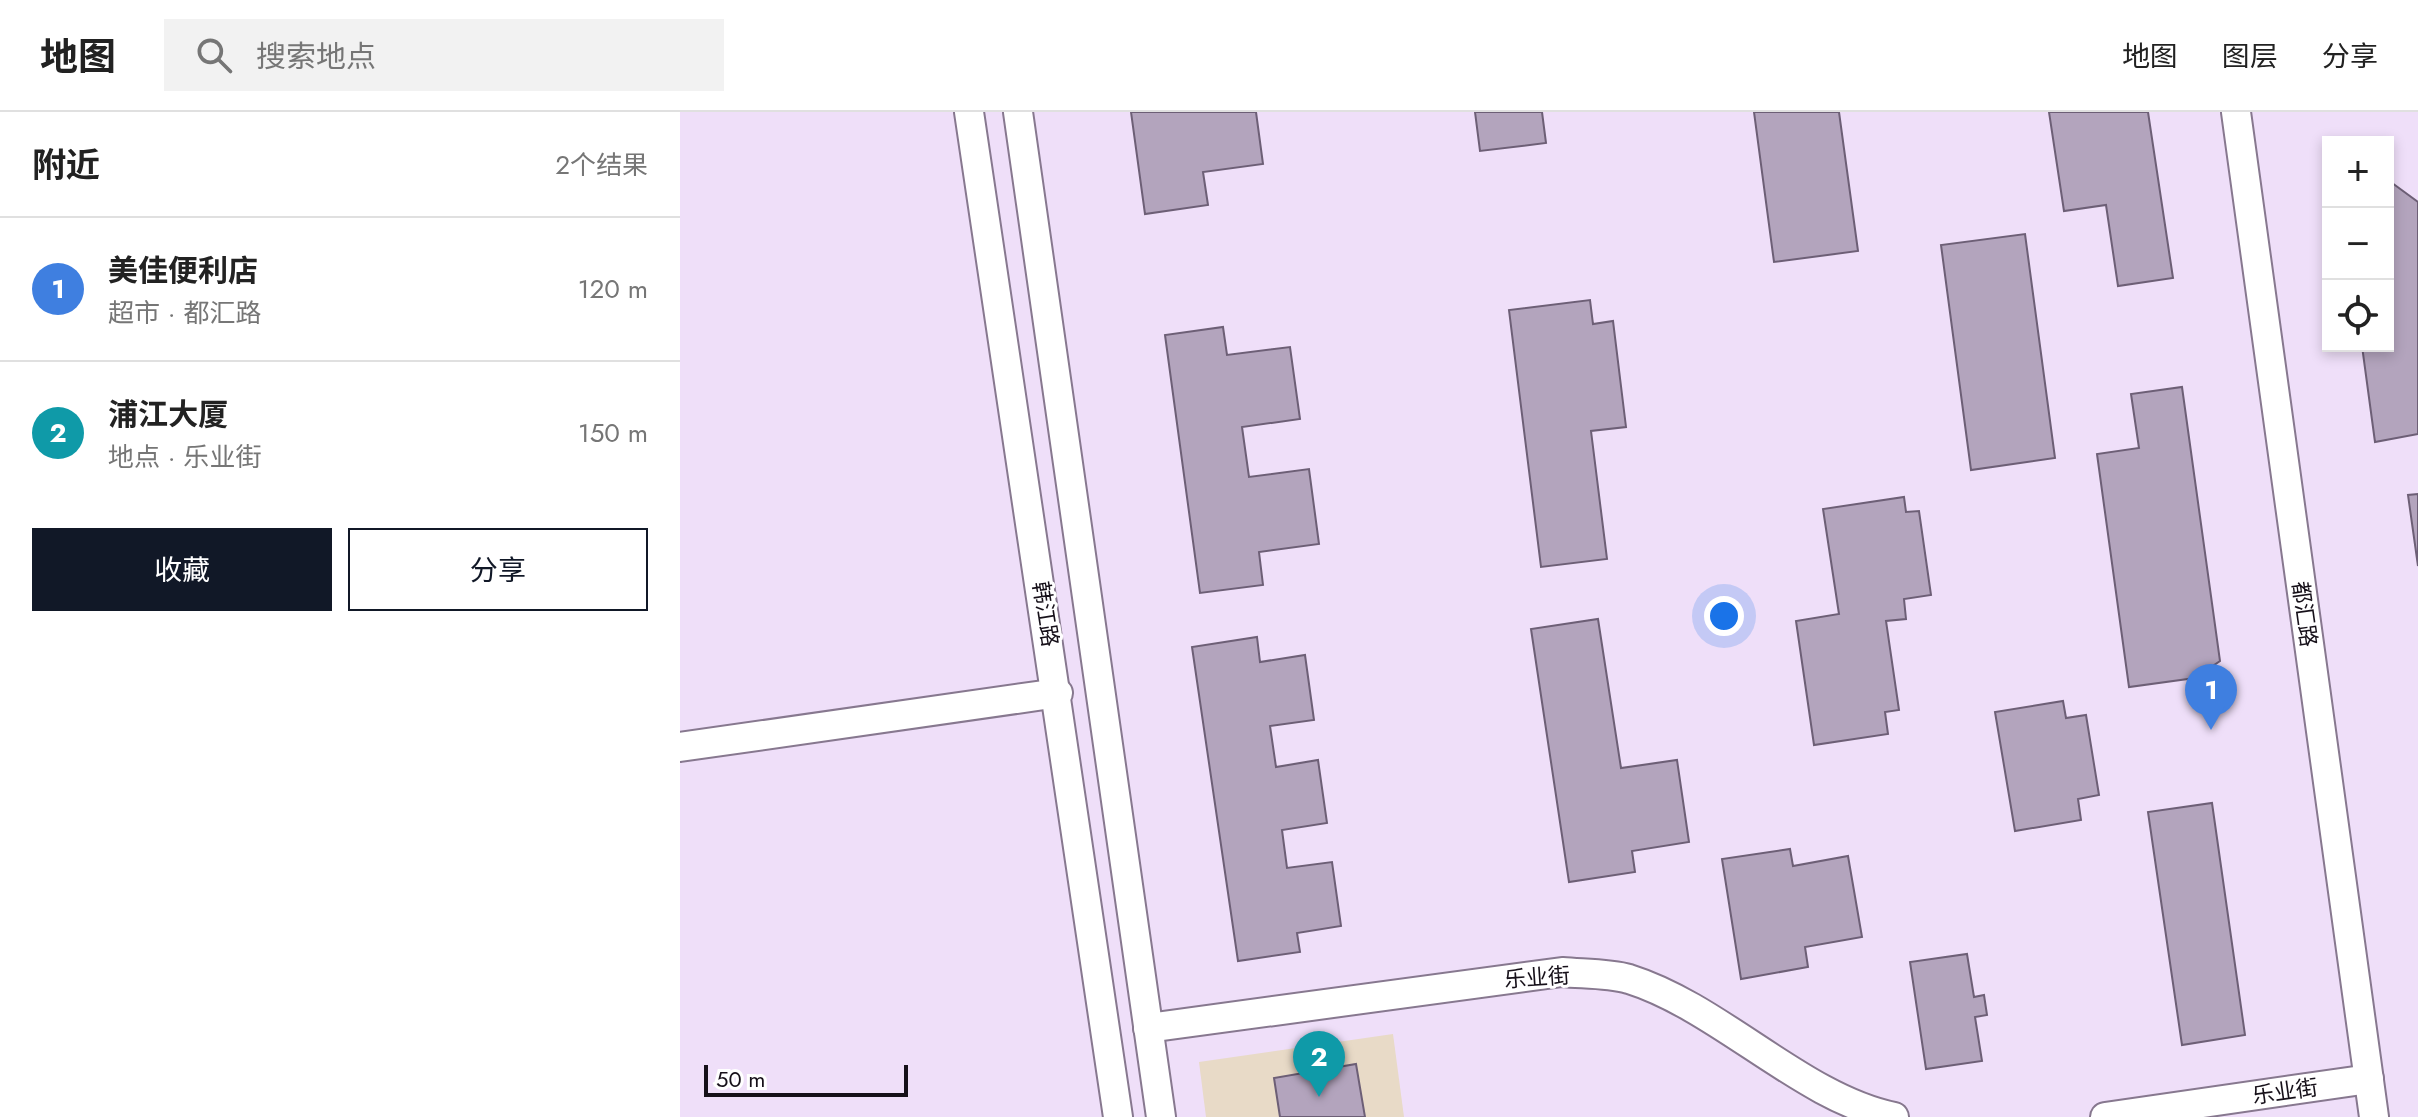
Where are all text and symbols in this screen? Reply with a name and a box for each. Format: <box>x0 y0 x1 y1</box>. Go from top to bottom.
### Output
search box <box>164 19 724 91</box>
text: 地图 <box>40 29 116 84</box>
icon: search <box>192 33 236 77</box>
text: 搜索地点 <box>256 35 376 78</box>
text: 地图 <box>2122 36 2178 77</box>
text: 图层 <box>2222 36 2278 77</box>
text: 分享 <box>2322 36 2378 77</box>
map controls <box>2322 136 2394 352</box>
button: + <box>2322 136 2394 208</box>
text: 附近 <box>32 141 100 190</box>
text: 2个结果 <box>555 146 648 184</box>
button: − <box>2322 208 2394 280</box>
text: 美佳便利店 <box>108 249 258 292</box>
text: 1 <box>51 270 65 308</box>
text: 120 m <box>578 270 648 308</box>
button: locate <box>2322 280 2394 352</box>
text: 超市 · 都汇路 <box>108 294 261 332</box>
text: 浦江大厦 <box>108 393 228 436</box>
text: 2 <box>49 414 67 452</box>
text: 150 m <box>578 414 648 452</box>
text: 地点 · 乐业街 <box>108 438 261 476</box>
button: 收藏 <box>32 528 332 611</box>
button: 分享 <box>348 528 648 611</box>
street label: 韩江路 <box>1025 579 1067 649</box>
street label: 都汇路 <box>2285 579 2325 649</box>
your location <box>1704 596 1744 636</box>
pin: 1 <box>2185 664 2237 730</box>
street label: 乐业街 <box>1503 959 1571 995</box>
pin: 2 <box>1293 1031 1345 1097</box>
scale bar <box>704 1061 908 1097</box>
text: 50 m <box>716 1063 765 1095</box>
street label: 乐业街 <box>2250 1071 2320 1111</box>

